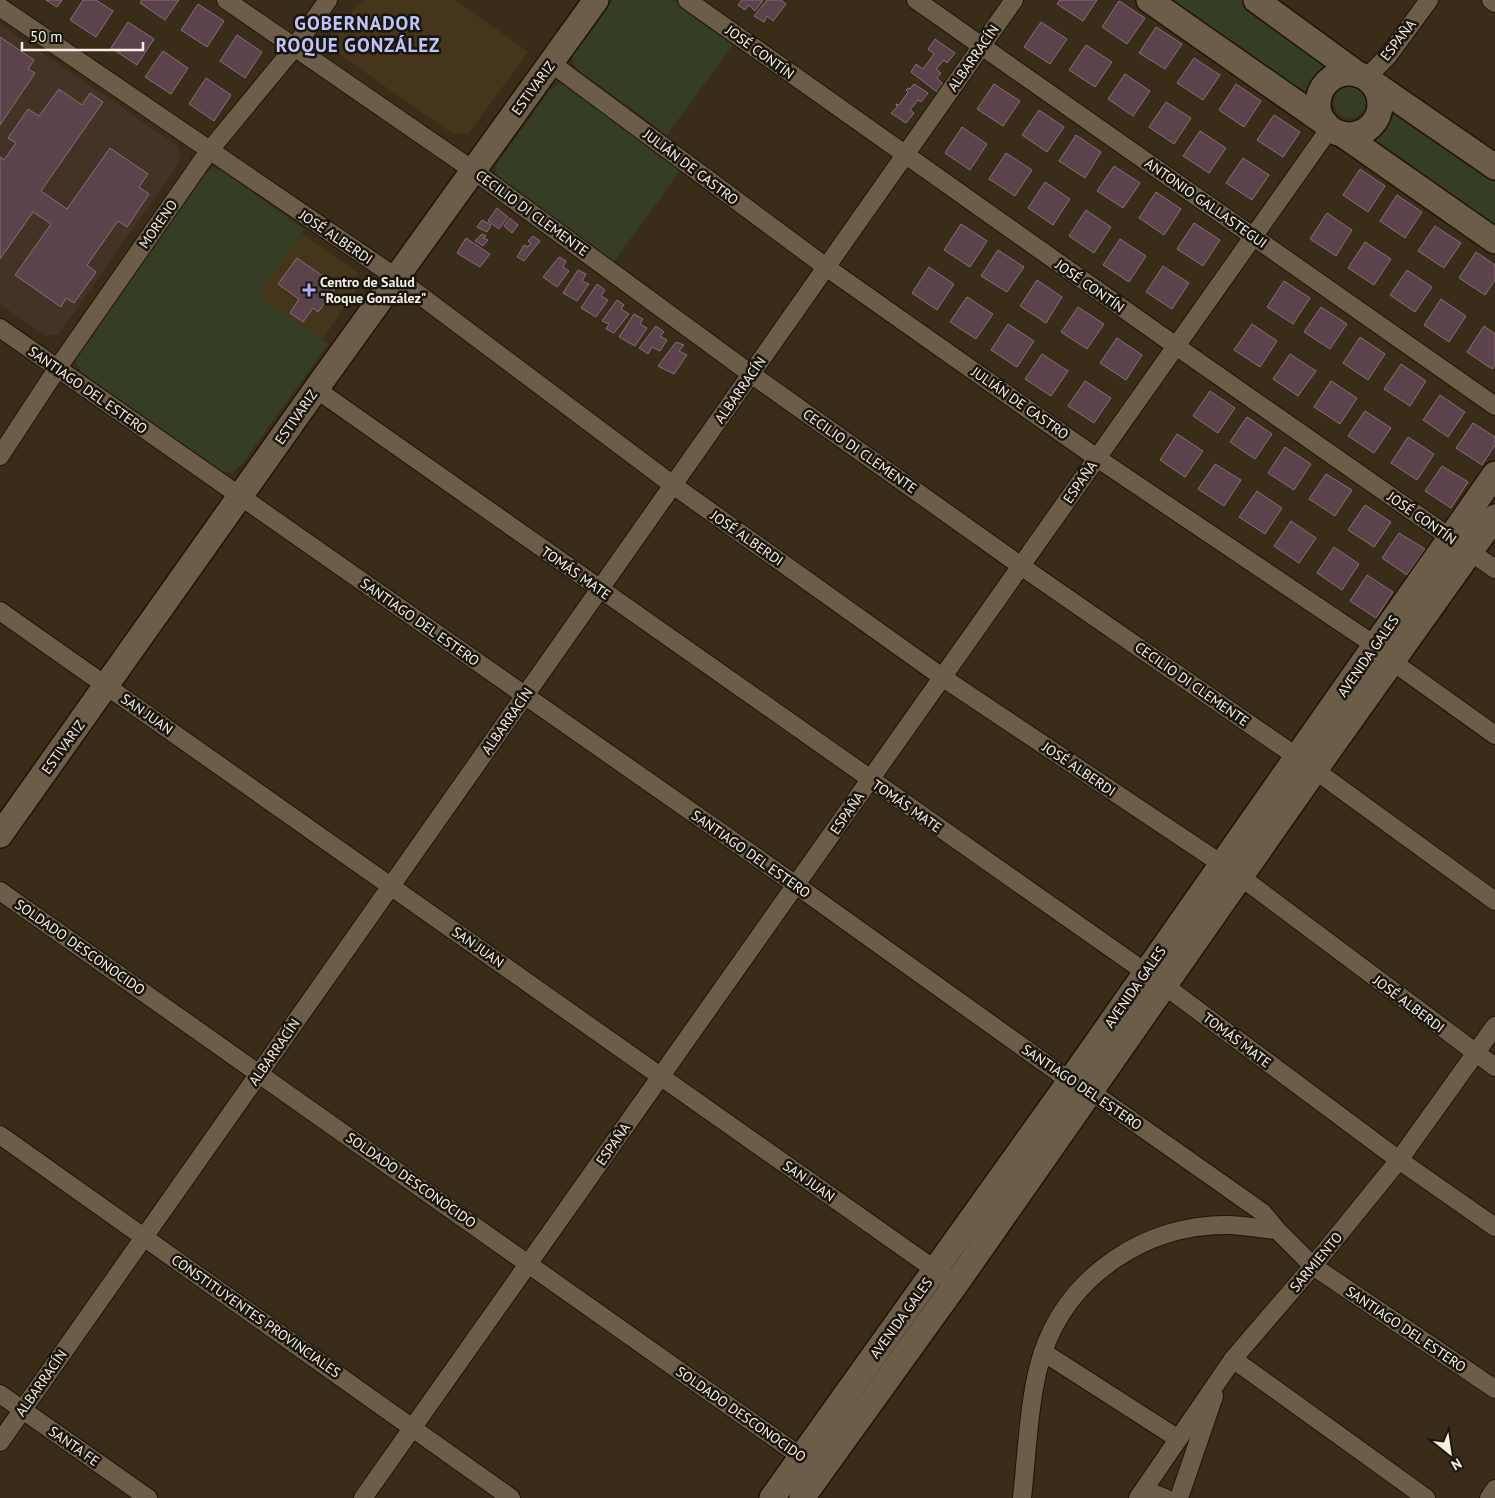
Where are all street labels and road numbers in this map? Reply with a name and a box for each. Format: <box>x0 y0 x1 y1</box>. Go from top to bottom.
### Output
street label: ESPAÑA <box>1376 15 1420 64</box>
street label: JOSÉ CONTÍN <box>721 21 798 83</box>
street label: ALBARRACÍN <box>943 21 1003 95</box>
street label: ESTIVARIZ <box>507 57 559 119</box>
street label: JULIÁN DE CASTRO <box>639 125 742 209</box>
street label: ANTONIO GALLASTEGUI <box>1141 154 1271 252</box>
street label: CECILIO DI CLEMENTE <box>472 166 592 260</box>
street label: MORENO <box>135 196 181 252</box>
street label: JOSÉ ALBERDI <box>295 205 376 268</box>
street label: JOSÉ CONTÍN <box>1051 255 1128 316</box>
street label: SANTIAGO DEL ESTERO <box>25 342 151 438</box>
street label: ALBARRACÍN <box>710 353 770 427</box>
street label: JULIÁN DE CASTRO <box>967 362 1072 443</box>
street label: ESTIVARIZ <box>271 386 321 448</box>
street label: CECILIO DI CLEMENTE <box>799 405 921 497</box>
street label: ESPAÑA <box>1059 457 1102 507</box>
street label: JOSÉ CONTÍN <box>1383 487 1460 548</box>
street label: JOSÉ ALBERDI <box>706 506 787 570</box>
street label: TOMÁS MATE <box>538 542 614 604</box>
street label: SANTIAGO DEL ESTERO <box>357 574 483 670</box>
street label: AVENIDA GALES <box>1333 612 1403 700</box>
street label: CECILIO DI CLEMENTE <box>1131 638 1253 730</box>
street label: ALBARRACÍN <box>477 684 537 758</box>
street label: SAN JUAN <box>117 690 177 738</box>
street label: ESTIVARIZ <box>37 716 89 778</box>
street label: JOSÉ ALBERDI <box>1038 737 1119 800</box>
street label: TOMÁS MATE <box>869 775 945 837</box>
street label: ESPAÑA <box>826 788 869 838</box>
street label: SANTIAGO DEL ESTERO <box>688 806 814 902</box>
street label: SOLDADO DESCONOCIDO <box>11 895 149 999</box>
street label: SAN JUAN <box>448 923 508 971</box>
street label: AVENIDA GALES <box>1100 943 1170 1031</box>
street label: JOSÉ ALBERDI <box>1369 971 1448 1037</box>
street label: TOMÁS MATE <box>1199 1009 1275 1071</box>
street label: ALBARRACÍN <box>244 1015 304 1089</box>
street label: SANTIAGO DEL ESTERO <box>1018 1040 1146 1134</box>
street label: ESPAÑA <box>592 1119 635 1169</box>
street label: SOLDADO DESCONOCIDO <box>342 1128 480 1232</box>
street label: SAN JUAN <box>779 1157 839 1205</box>
street label: SARMIENTO <box>1286 1228 1346 1296</box>
street label: CONSTITUYENTES PROVINCIALES <box>168 1251 344 1381</box>
street label: AVENIDA GALES <box>866 1274 936 1362</box>
street label: SANTIAGO DEL ESTERO <box>1342 1282 1470 1376</box>
street label: ALBARRACÍN <box>11 1346 71 1420</box>
street label: SOLDADO DESCONOCIDO <box>672 1362 810 1466</box>
street label: SANTA FE <box>45 1422 103 1470</box>

